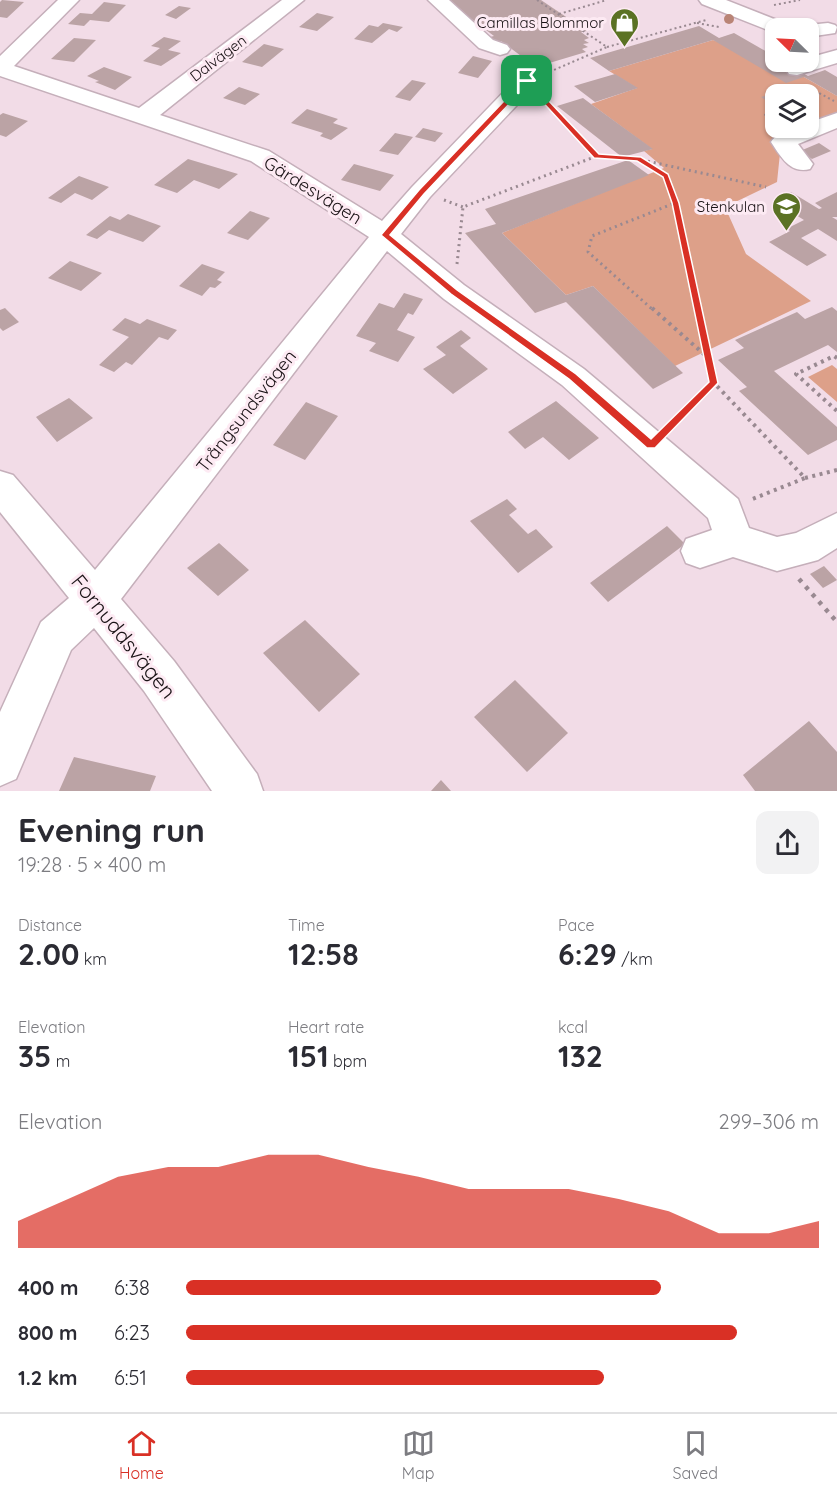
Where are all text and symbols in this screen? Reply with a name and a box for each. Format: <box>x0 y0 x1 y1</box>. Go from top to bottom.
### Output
shop icon: Camillas Blommor <box>609 6 641 48</box>
place label: Camillas Blommor <box>477 13 604 32</box>
north arrow <box>765 18 819 72</box>
map controls <box>765 18 819 138</box>
street label: Dalvägen <box>186 31 250 85</box>
pin <box>501 55 552 106</box>
icon: arrive <box>510 64 543 97</box>
button: layers <box>765 84 819 138</box>
street label: Gärdesvägen <box>260 151 366 229</box>
school or university icon: Stenkulan <box>770 190 802 232</box>
place label: Stenkulan <box>697 197 765 216</box>
street label: Trångsundsvägen <box>191 345 301 477</box>
street label: Fornuddsvägen <box>66 569 182 703</box>
text: Evening run <box>18 809 205 850</box>
button: share <box>756 811 819 874</box>
text: 19:28 · 5 × 400 m <box>18 852 166 877</box>
text: Distance <box>18 915 82 935</box>
text: Time <box>288 915 325 935</box>
text: Pace <box>558 915 594 935</box>
text: 2.00 <box>18 935 79 973</box>
text: 12:58 <box>288 935 359 973</box>
text: 6:29 <box>558 935 617 973</box>
text: km <box>79 949 107 969</box>
text: /km <box>617 949 653 969</box>
text: Elevation <box>18 1017 85 1037</box>
text: Heart rate <box>288 1017 364 1037</box>
text: kcal <box>558 1017 588 1037</box>
text: 35 <box>18 1037 51 1075</box>
text: 151 <box>288 1037 329 1075</box>
text: 132 <box>558 1037 603 1075</box>
text: m <box>51 1051 70 1071</box>
text: bpm <box>329 1051 367 1071</box>
text: Elevation <box>18 1109 102 1134</box>
text: 299–306 m <box>719 1109 819 1134</box>
text: 400 m <box>18 1275 78 1300</box>
text: 6:38 <box>114 1275 150 1300</box>
text: 800 m <box>18 1320 78 1345</box>
text: 6:23 <box>114 1320 150 1345</box>
text: 1.2 km <box>18 1365 78 1390</box>
text: 6:51 <box>114 1365 147 1390</box>
tab: Home <box>119 1427 164 1483</box>
tab: Map <box>402 1427 435 1483</box>
tab: Saved <box>672 1427 718 1483</box>

